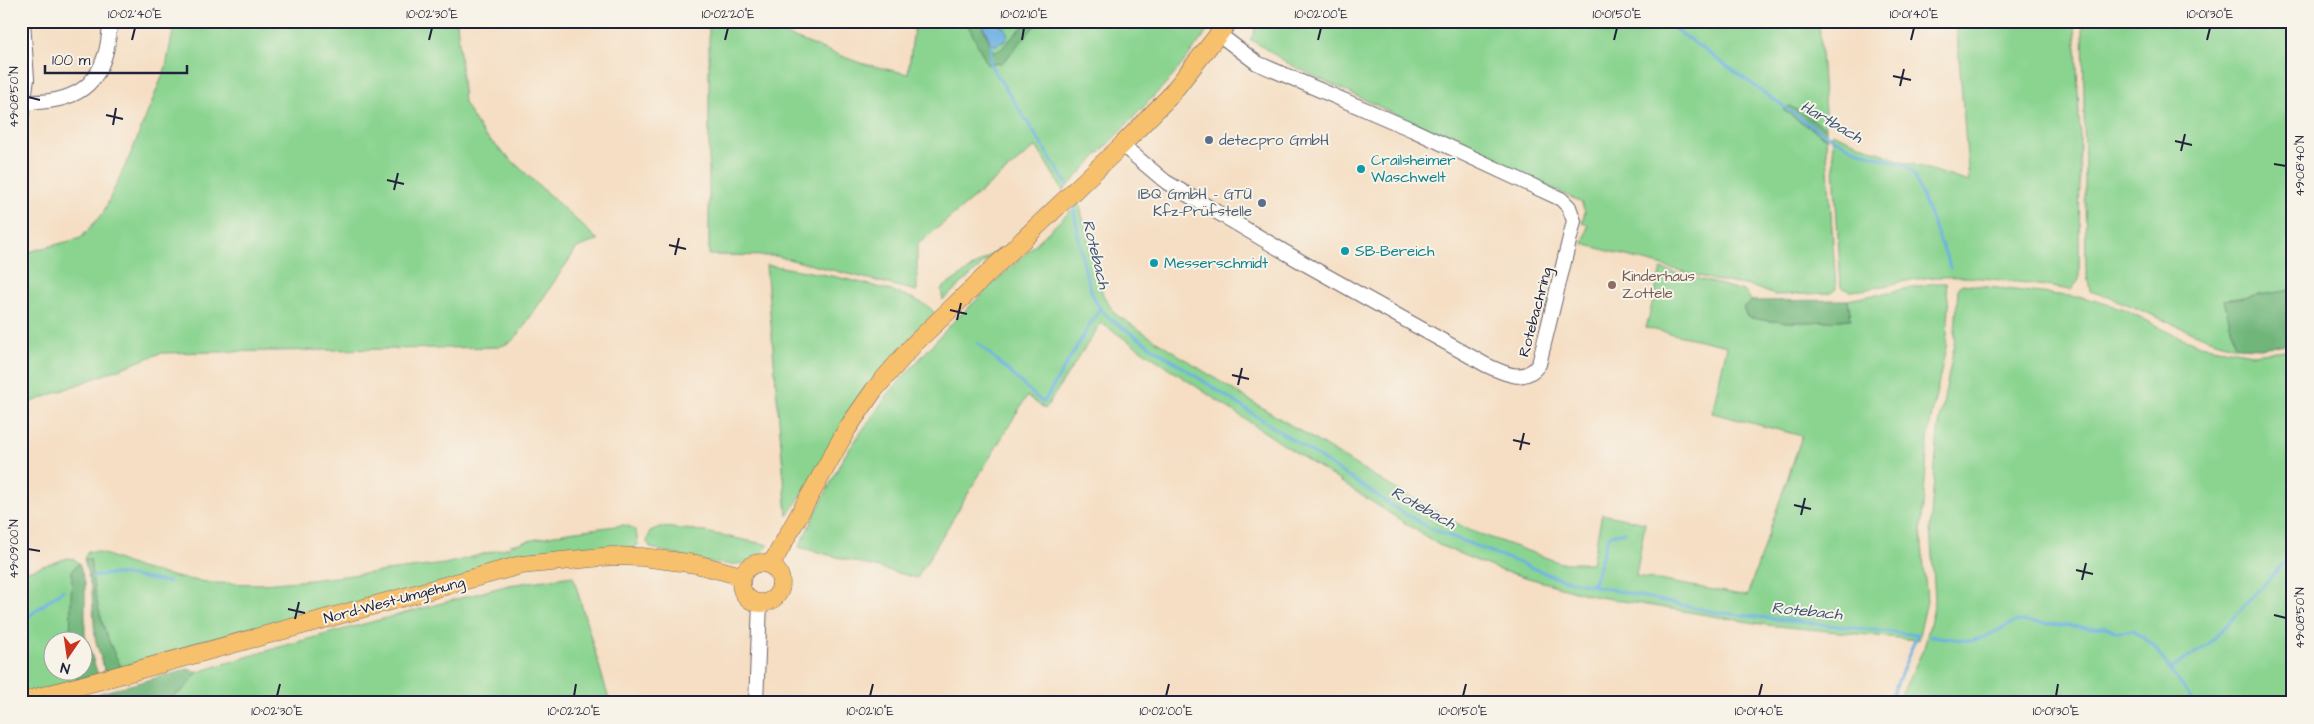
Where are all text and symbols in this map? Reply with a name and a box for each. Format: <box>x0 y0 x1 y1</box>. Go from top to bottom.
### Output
text: 10°02'40"E <box>108 6 162 23</box>
text: 10°02'30"E <box>406 6 458 23</box>
text: 10°02'20"E <box>702 6 754 23</box>
text: 10°02'10"E <box>1000 6 1048 23</box>
text: 10°02'00"E <box>1294 6 1348 23</box>
text: 10°01'50"E <box>1593 6 1641 23</box>
text: 10°01'40"E <box>1890 6 1938 23</box>
text: 10°01'30"E <box>2187 6 2233 23</box>
scale bar <box>45 42 188 74</box>
text: 100 m <box>52 50 91 71</box>
text: 49°08'50"N <box>6 66 23 128</box>
water label: Hartbach <box>1796 95 1868 149</box>
place label: detecpro GmbH <box>1219 130 1329 151</box>
marker: detecpro GmbH <box>1203 134 1215 146</box>
text: 49°08'40"N <box>2292 135 2309 197</box>
place label: Crailsheimer Waschwelt <box>1371 150 1456 188</box>
marker: Crailsheimer Waschwelt <box>1355 163 1367 175</box>
place label: IBQ GmbH - GTÜ Kfz-Prüfstelle <box>1138 184 1252 222</box>
marker: IBQ GmbH - GTÜ Kfz-Prüfstelle <box>1256 197 1268 209</box>
water label: Rotebach <box>1077 217 1116 292</box>
place label: SB-Bereich <box>1355 241 1435 262</box>
marker: SB-Bereich <box>1339 245 1351 257</box>
place label: Messerschmidt <box>1164 253 1268 274</box>
marker: Messerschmidt <box>1148 257 1160 269</box>
street label: Rotebachring <box>1513 265 1559 360</box>
place label: Kinderhaus Zottele <box>1622 266 1696 304</box>
marker: Kinderhaus Zottele <box>1606 279 1618 291</box>
water label: Rotebach <box>1387 481 1461 535</box>
text: 49°09'00"N <box>6 519 23 579</box>
street label: Nord-West-Umgehung <box>321 571 467 630</box>
text: 49°08'50"N <box>2292 587 2309 649</box>
water label: Rotebach <box>1771 596 1844 626</box>
north arrow <box>42 632 92 682</box>
text: N <box>59 657 72 678</box>
text: 10°02'30"E <box>251 703 303 720</box>
text: 10°02'20"E <box>548 703 600 720</box>
text: 10°02'10"E <box>846 703 894 720</box>
text: 10°02'00"E <box>1139 703 1193 720</box>
text: 10°01'50"E <box>1439 703 1487 720</box>
text: 10°01'40"E <box>1735 703 1783 720</box>
text: 10°01'30"E <box>2033 703 2079 720</box>

